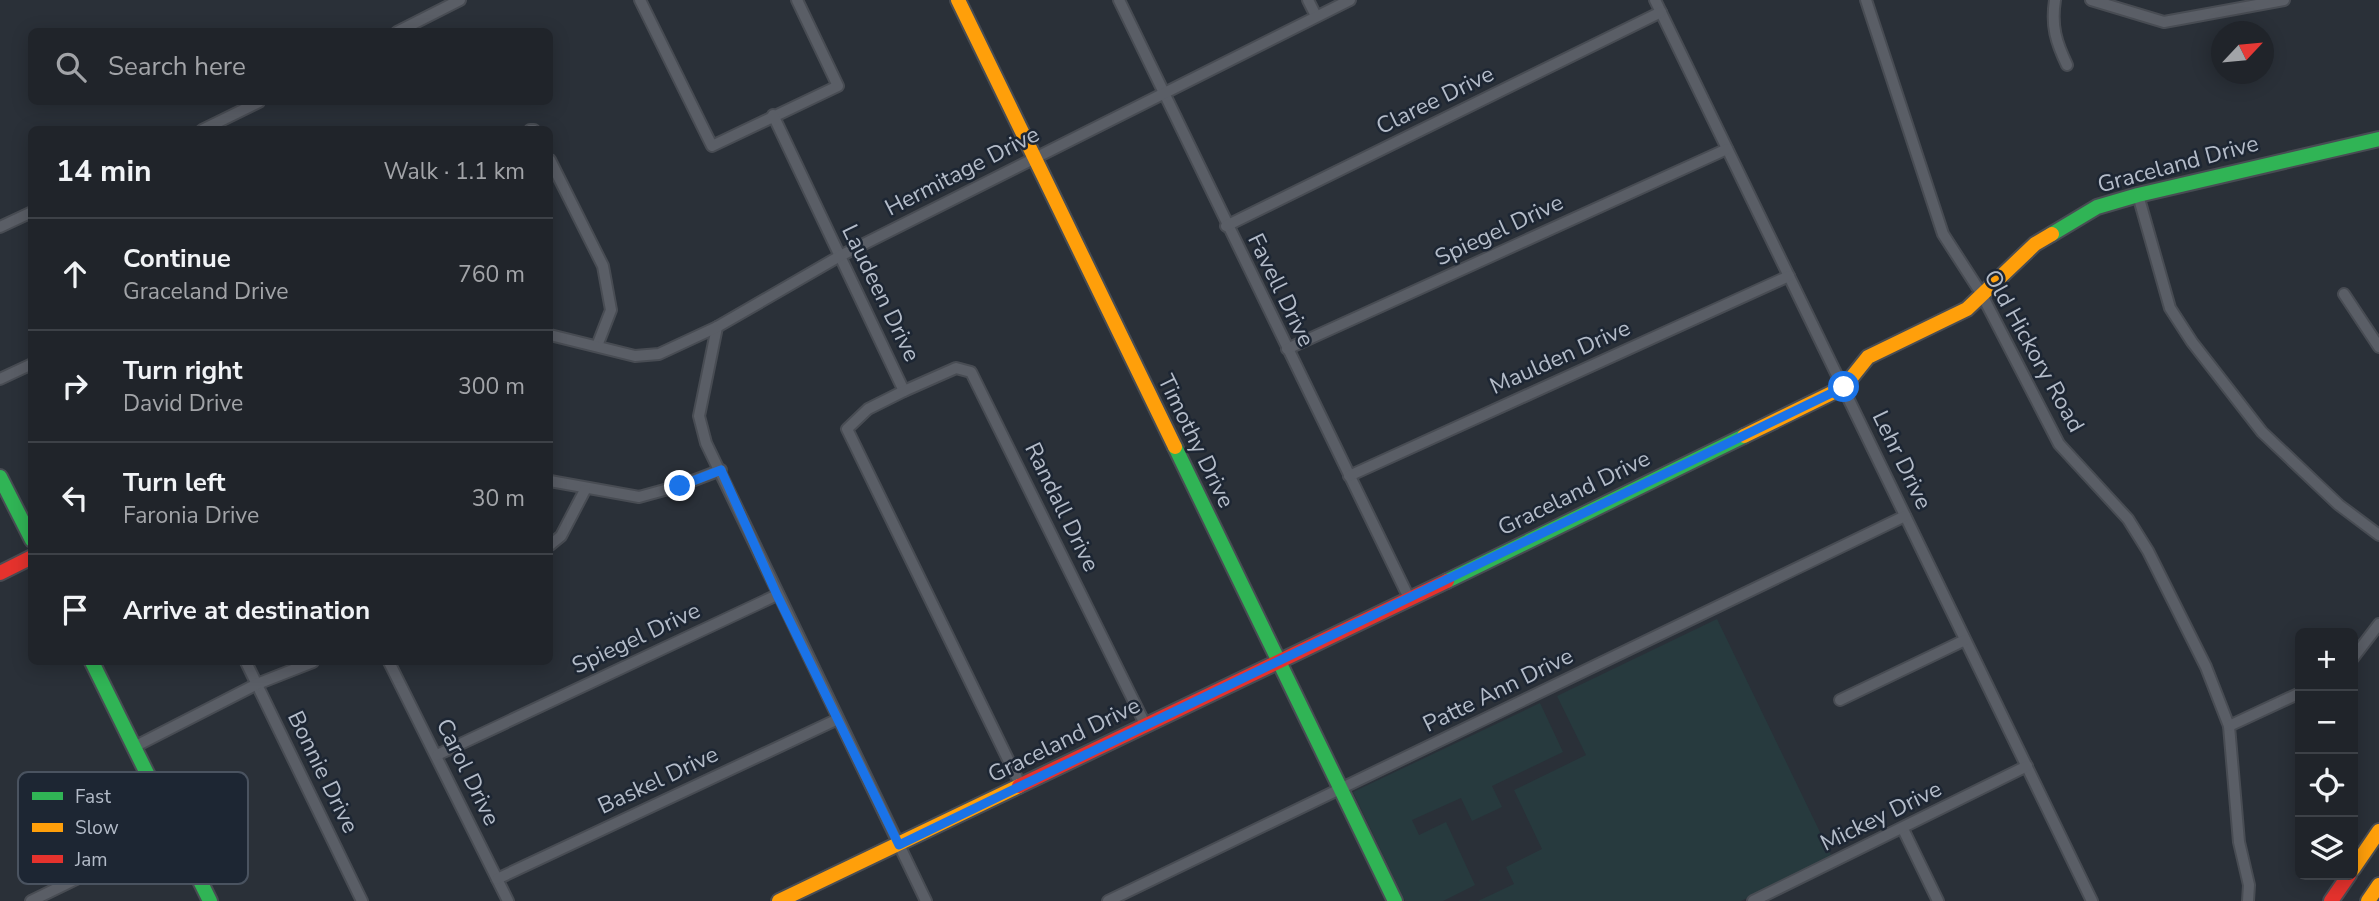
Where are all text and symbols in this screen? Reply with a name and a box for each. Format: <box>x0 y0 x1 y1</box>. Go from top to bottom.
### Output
north arrow <box>2211 21 2274 84</box>
search box <box>28 28 553 105</box>
icon: search <box>52 48 90 86</box>
text: Search here <box>108 49 246 84</box>
street label: Claree Drive <box>1371 58 1499 142</box>
street label: Hermitage Drive <box>879 119 1045 223</box>
street label: Graceland Drive <box>2094 128 2262 200</box>
text: 14 min <box>56 151 152 192</box>
text: Walk · 1.1 km <box>383 156 525 187</box>
street label: Spiegel Drive <box>1430 187 1568 273</box>
street label: Laudeen Drive <box>834 219 928 367</box>
street label: Favell Drive <box>1240 228 1322 352</box>
text: Continue <box>123 241 231 276</box>
icon: ahead <box>56 255 94 293</box>
text: 760 m <box>458 259 525 290</box>
street label: Old Hickory Road <box>1976 264 2092 438</box>
text: Graceland Drive <box>123 276 289 307</box>
street label: Maulden Drive <box>1485 312 1635 402</box>
text: Turn right <box>123 353 242 388</box>
icon: right <box>56 367 94 405</box>
street label: Timothy Drive <box>1150 369 1242 513</box>
text: 300 m <box>458 371 525 402</box>
route start <box>1828 371 1859 402</box>
text: David Drive <box>123 388 243 419</box>
street label: Lehr Drive <box>1865 405 1939 515</box>
street label: Randall Drive <box>1017 437 1107 577</box>
street label: Graceland Drive <box>1493 443 1655 543</box>
text: Turn left <box>123 465 226 500</box>
route end <box>664 470 695 501</box>
icon: left <box>56 479 94 517</box>
text: 30 m <box>472 483 525 514</box>
text: Faronia Drive <box>123 500 259 531</box>
icon: arrive <box>56 591 94 629</box>
text: Arrive at destination <box>123 593 370 628</box>
street label: Spiegel Drive <box>567 595 705 681</box>
map controls <box>2295 628 2358 880</box>
button: + <box>2295 628 2358 691</box>
street label: Patte Ann Drive <box>1418 640 1578 740</box>
street label: Graceland Drive <box>983 690 1145 790</box>
button: − <box>2295 691 2358 754</box>
street label: Bonnie Drive <box>280 706 366 838</box>
street label: Carol Drive <box>429 713 507 831</box>
street label: Baskel Drive <box>593 739 723 821</box>
button: locate <box>2295 754 2358 817</box>
legend <box>18 772 248 884</box>
street label: Mickey Drive <box>1815 773 1947 859</box>
text: Fast <box>75 784 111 810</box>
text: Slow <box>75 815 119 841</box>
button: layers <box>2295 817 2358 880</box>
text: Jam <box>74 847 108 873</box>

